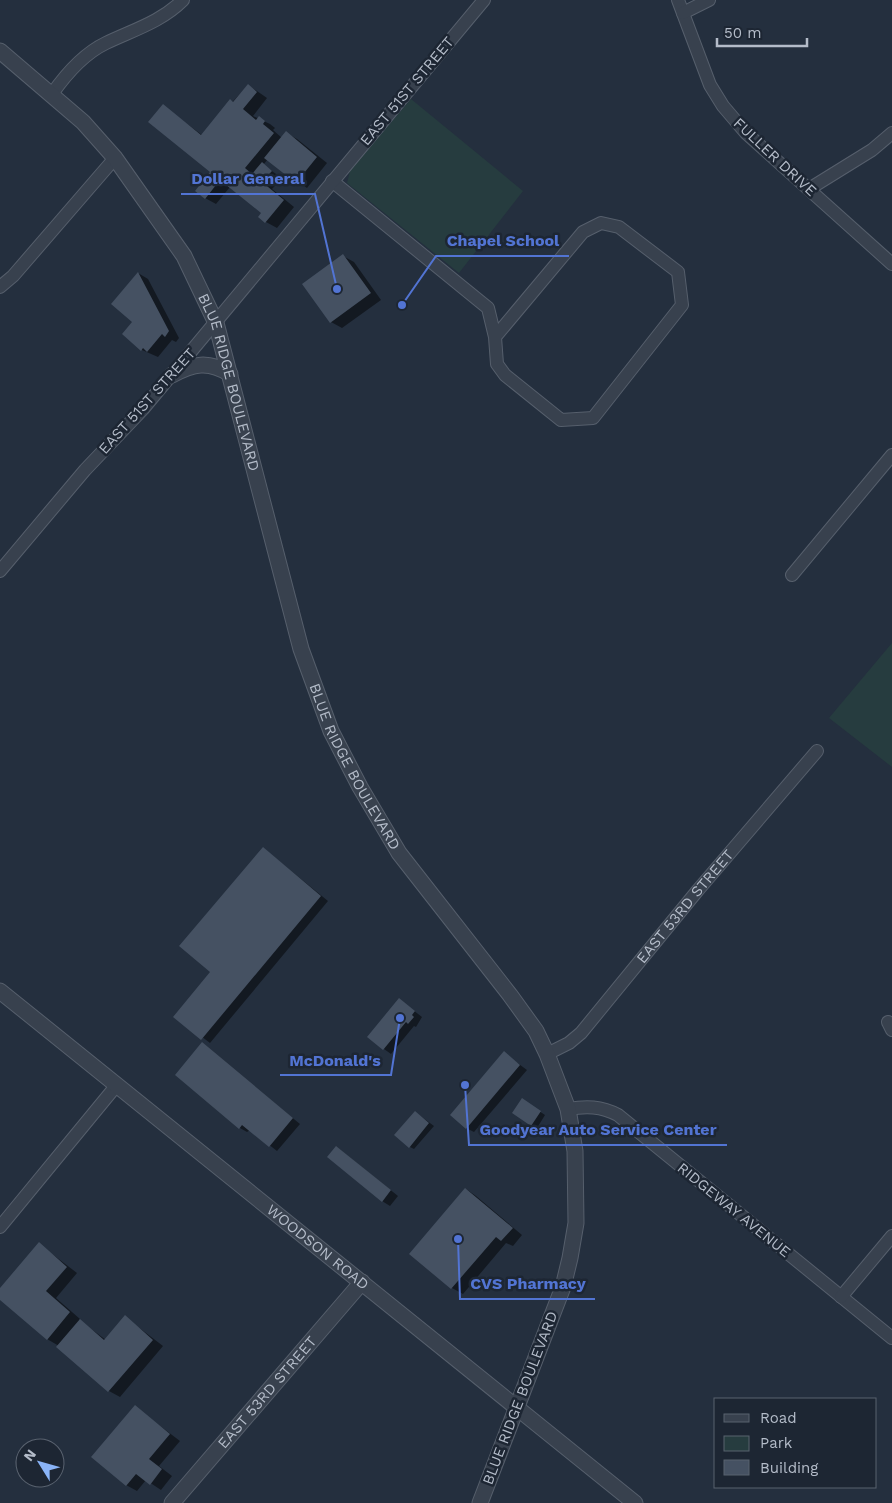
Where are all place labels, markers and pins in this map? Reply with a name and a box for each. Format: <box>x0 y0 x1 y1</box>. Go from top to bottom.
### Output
callout: Dollar General <box>181 163 315 194</box>
callout: Chapel School <box>436 225 569 256</box>
callout: McDonald's <box>280 1044 391 1075</box>
callout: Goodyear Auto Service Center <box>469 1114 727 1145</box>
callout: CVS Pharmacy <box>460 1268 595 1299</box>

